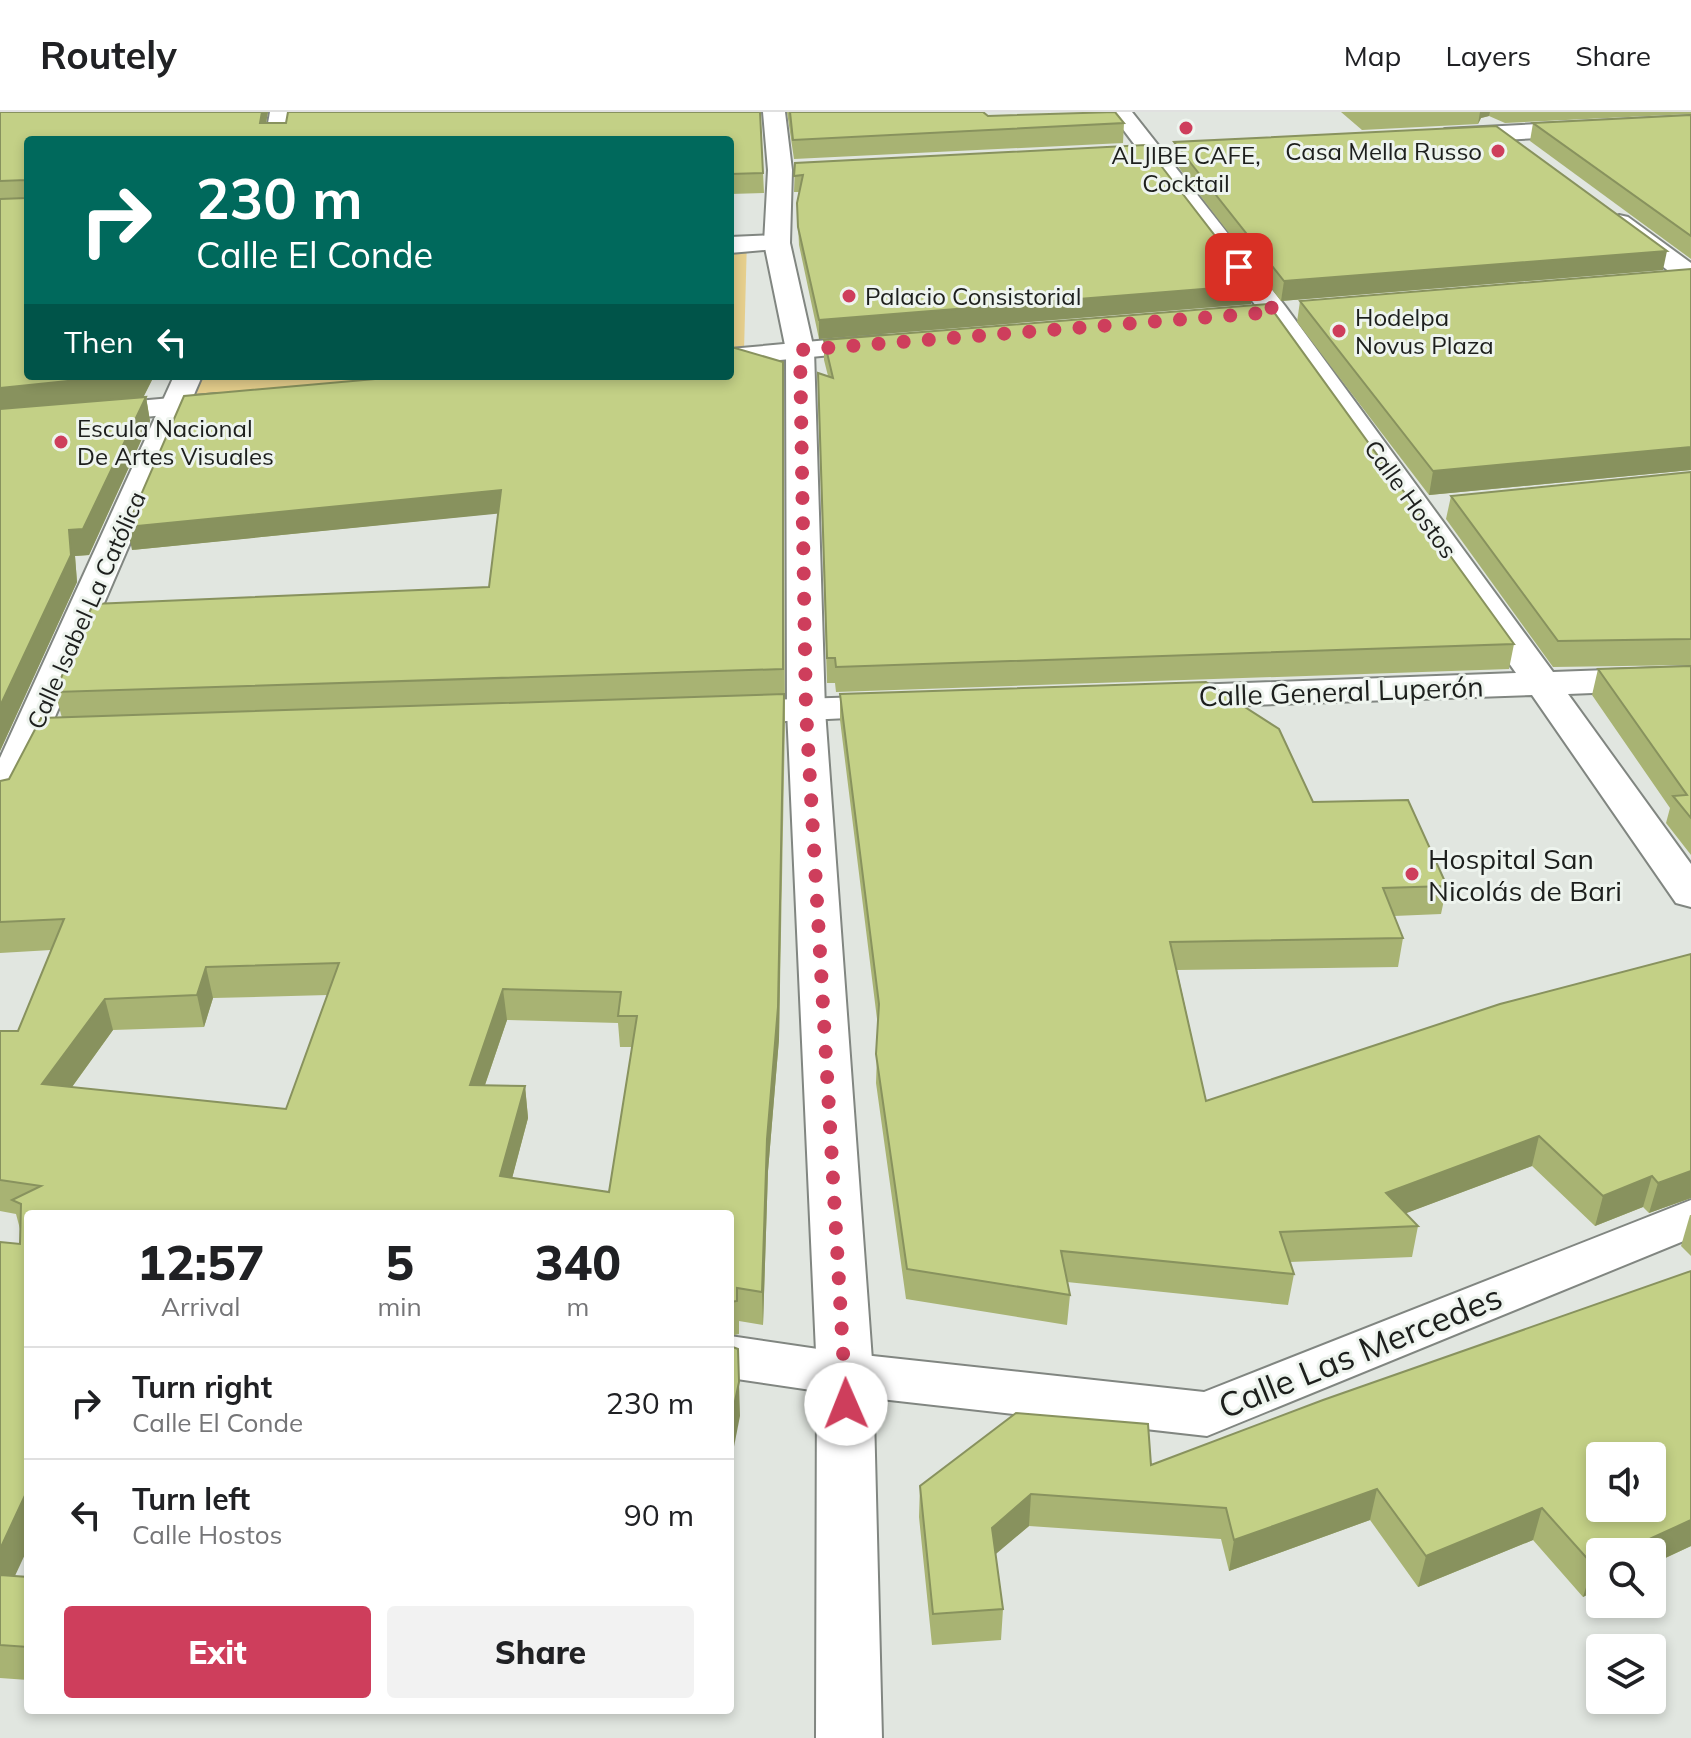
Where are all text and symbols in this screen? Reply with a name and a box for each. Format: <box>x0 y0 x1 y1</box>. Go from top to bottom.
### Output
text: Routely <box>40 31 177 79</box>
text: Map <box>1344 38 1401 73</box>
text: Layers <box>1445 38 1531 73</box>
text: Share <box>1575 38 1651 73</box>
marker: ALJIBE CAFE, Cocktail <box>1177 119 1195 137</box>
place label: Casa Mella Russo <box>1285 136 1482 166</box>
place label: ALJIBE CAFE, Cocktail <box>1111 140 1261 198</box>
marker: Casa Mella Russo <box>1489 142 1507 160</box>
text: 230 m <box>196 163 363 233</box>
icon: right <box>64 168 168 272</box>
text: Calle El Conde <box>196 232 433 277</box>
pin <box>1205 233 1273 301</box>
icon: arrive <box>1217 245 1261 289</box>
place label: Palacio Consistorial <box>865 281 1081 311</box>
marker: Palacio Consistorial <box>840 287 858 305</box>
place label: Hodelpa Novus Plaza <box>1355 302 1494 360</box>
icon: left <box>150 320 194 364</box>
marker: Hodelpa Novus Plaza <box>1330 322 1348 340</box>
text: Then <box>64 323 134 361</box>
place label: Escula Nacional De Artes Visuales <box>77 413 274 471</box>
marker: Escula Nacional De Artes Visuales <box>52 433 70 451</box>
street label: Calle Hostos <box>1358 434 1464 564</box>
street label: Calle Isabel La Católica <box>20 487 152 733</box>
street label: Calle General Luperón <box>1198 669 1484 713</box>
place label: Hospital San Nicolás de Bari <box>1428 841 1622 908</box>
marker: Hospital San Nicolás de Bari <box>1403 865 1421 883</box>
text: 12:57 <box>137 1232 265 1292</box>
text: 5 <box>385 1232 414 1292</box>
text: 340 <box>535 1232 621 1292</box>
street label: Calle Las Mercedes <box>1212 1275 1508 1427</box>
text: Arrival <box>161 1290 241 1323</box>
text: min <box>378 1290 422 1323</box>
text: m <box>566 1290 589 1323</box>
position arrow <box>804 1362 888 1446</box>
text: Turn right <box>132 1368 272 1406</box>
icon: right <box>64 1381 108 1425</box>
text: 230 m <box>606 1384 694 1422</box>
text: Calle El Conde <box>132 1406 303 1439</box>
map controls <box>1586 1442 1666 1714</box>
button: sound <box>1586 1442 1666 1522</box>
text: Turn left <box>132 1480 250 1518</box>
icon: left <box>64 1493 108 1537</box>
text: 90 m <box>624 1496 694 1534</box>
text: Calle Hostos <box>132 1518 283 1551</box>
button: search <box>1586 1538 1666 1618</box>
button: Exit <box>64 1606 371 1698</box>
button: Share <box>387 1606 694 1698</box>
button: layers <box>1586 1634 1666 1714</box>

